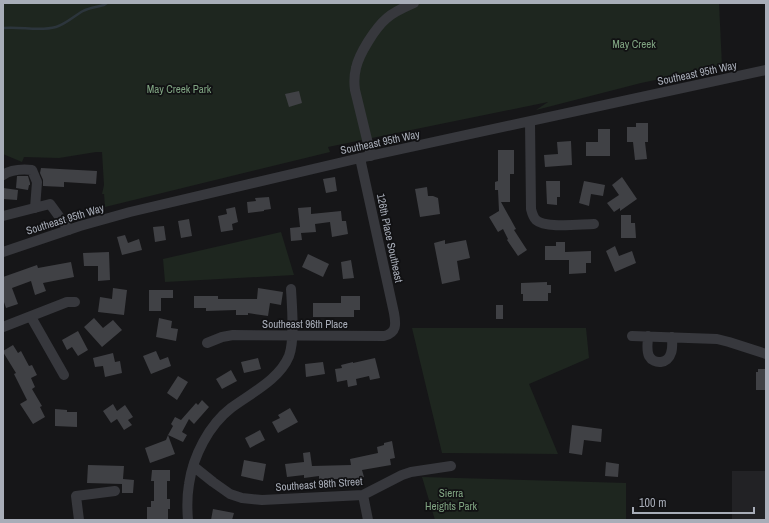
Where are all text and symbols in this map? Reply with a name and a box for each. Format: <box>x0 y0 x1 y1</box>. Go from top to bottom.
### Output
park label: May Creek <box>612 37 656 51</box>
street label: Southeast 95th Way <box>656 58 739 88</box>
park label: May Creek Park <box>147 82 212 96</box>
street label: Southeast 95th Way <box>339 127 422 157</box>
street label: 126th Place Southeast <box>374 192 406 284</box>
street label: Southeast 95th Way <box>24 200 106 238</box>
street label: Southeast 96th Place <box>262 317 348 331</box>
street label: Southeast 98th Street <box>275 474 364 494</box>
park label: Sierra Heights Park <box>425 486 478 513</box>
scale bar <box>633 489 754 515</box>
text: 100 m <box>639 495 666 511</box>

